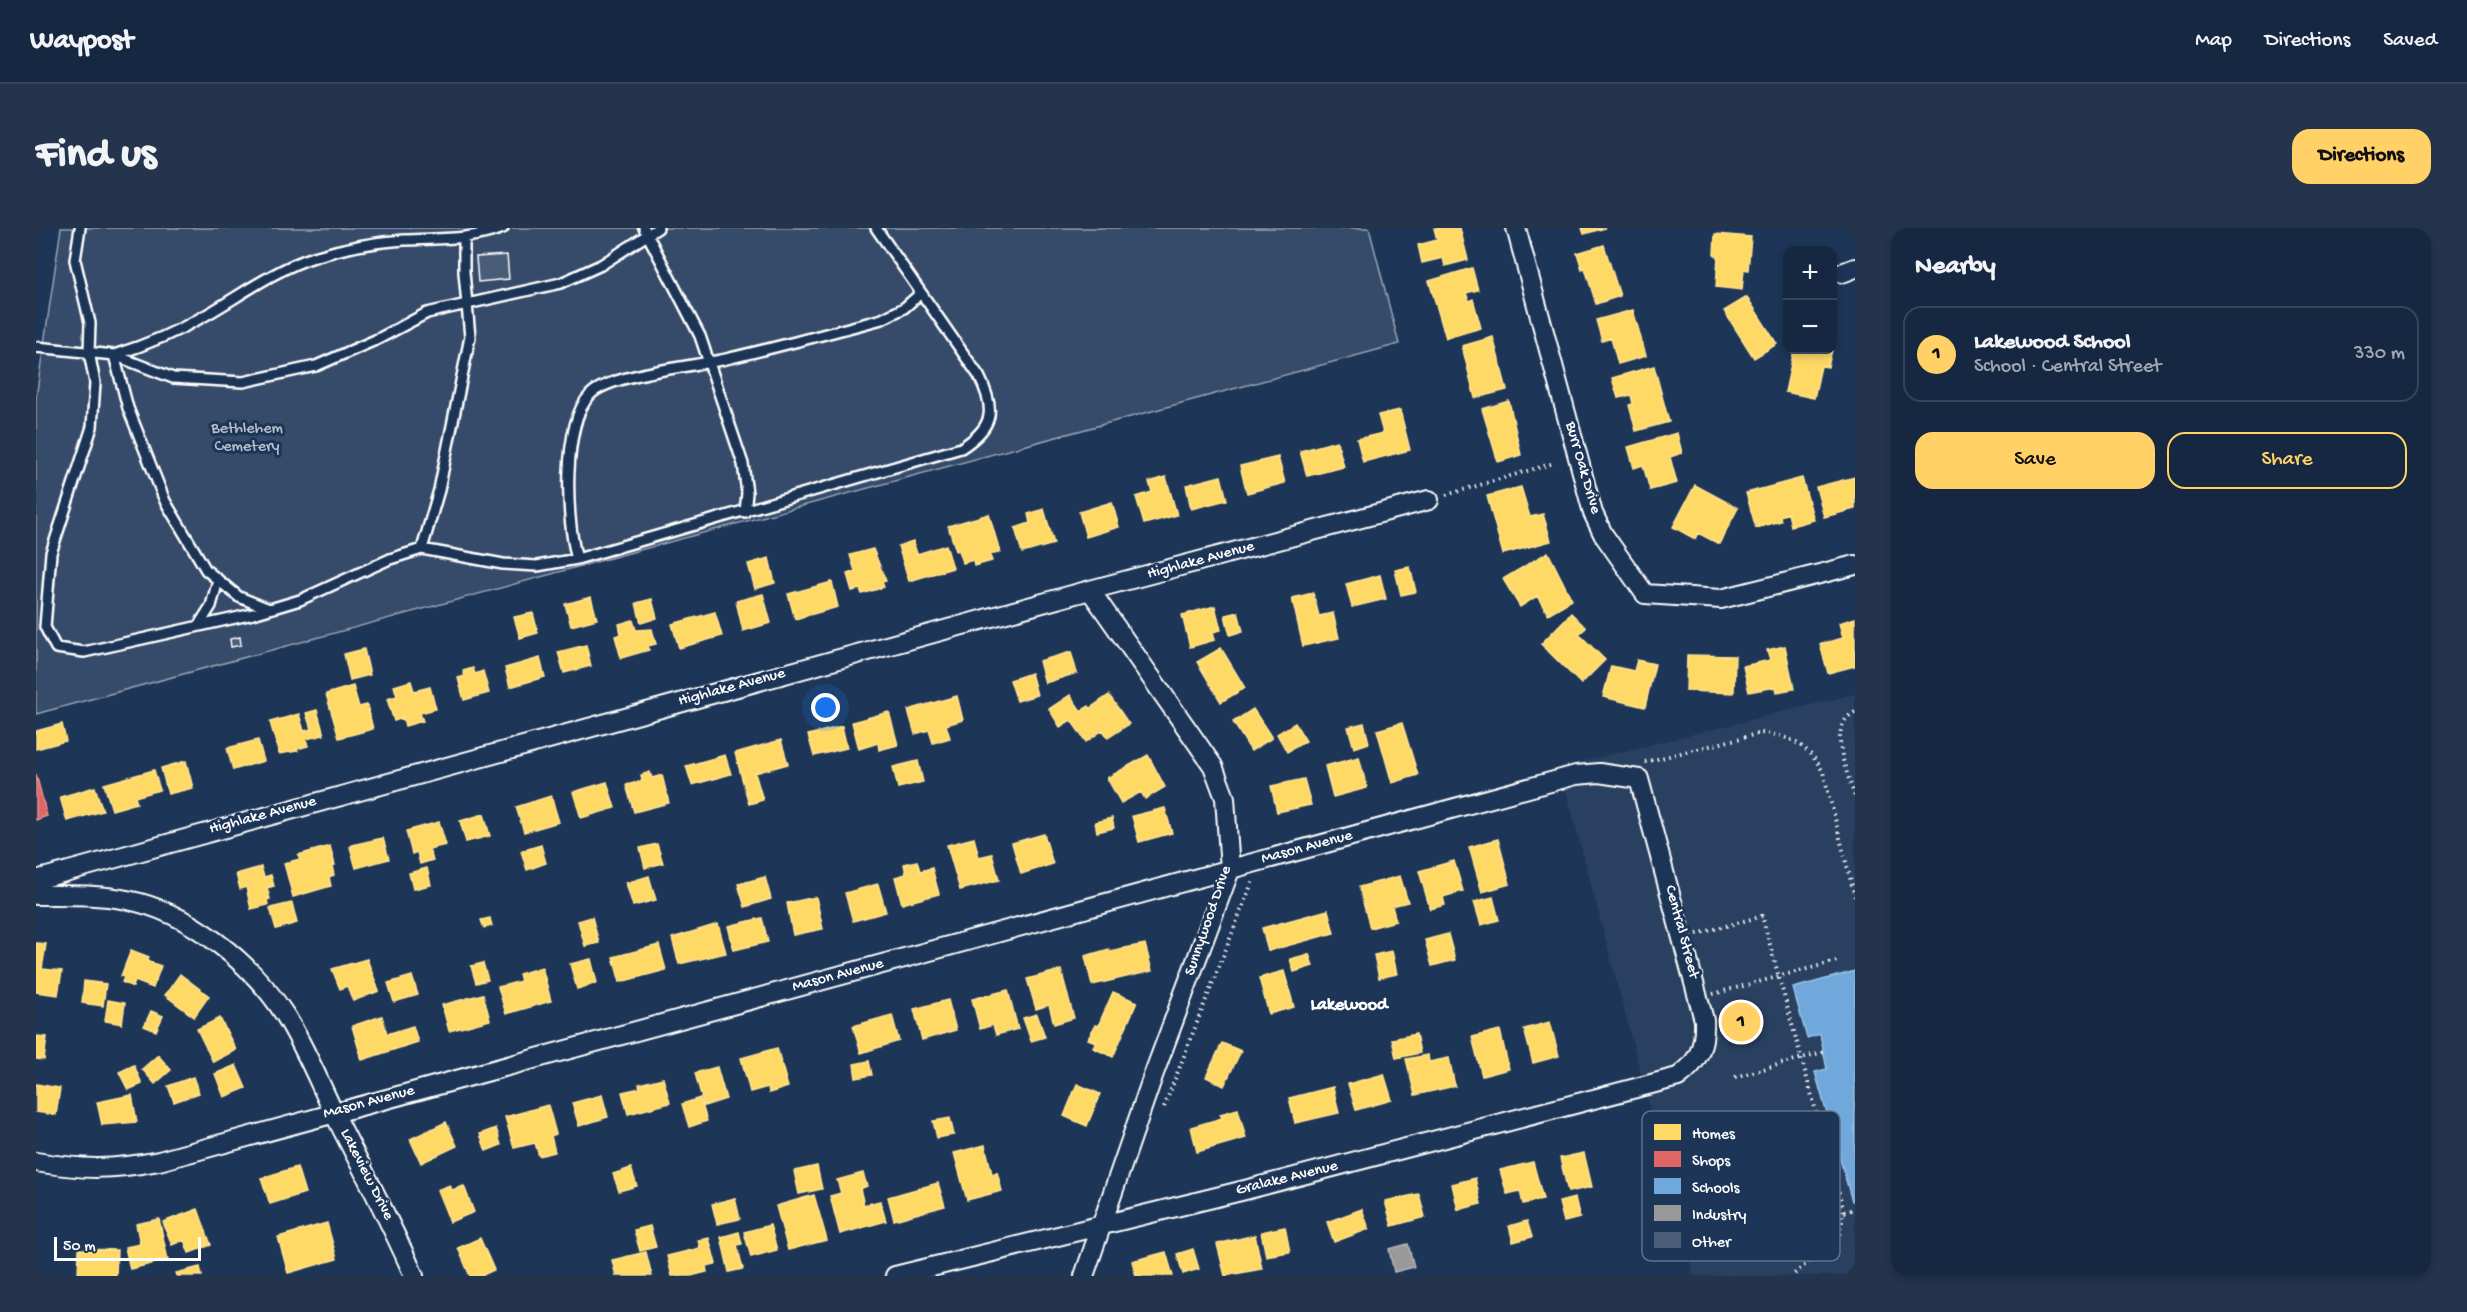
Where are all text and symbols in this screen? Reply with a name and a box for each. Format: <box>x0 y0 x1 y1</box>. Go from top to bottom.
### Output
text: Waypost <box>30 25 133 58</box>
text: Map <box>2195 29 2232 54</box>
text: Directions <box>2265 29 2350 54</box>
text: Saved <box>2383 29 2437 54</box>
button: Directions <box>2292 129 2431 184</box>
text: Find us <box>36 132 156 181</box>
map controls <box>1783 246 1837 354</box>
button: + <box>1783 246 1837 300</box>
text: Nearby <box>1915 252 1996 283</box>
button: − <box>1783 300 1837 354</box>
text: Lakewood School <box>1974 330 2131 356</box>
text: 1 <box>1932 343 1941 366</box>
text: 330 m <box>2354 343 2405 366</box>
text: School · Central Street <box>1974 356 2161 379</box>
street label: Burr Oak Drive <box>1559 419 1604 517</box>
park label: Bethlehem Cemetery <box>210 420 283 457</box>
button: Save <box>1915 432 2155 489</box>
button: Share <box>2167 432 2407 489</box>
street label: Highlake Avenue <box>1145 537 1257 584</box>
street label: Highlake Avenue <box>676 664 788 711</box>
your location <box>811 693 840 722</box>
street label: Highlake Avenue <box>207 792 319 839</box>
street label: Mason Avenue <box>1259 827 1355 869</box>
street label: Sunnywood Drive <box>1181 863 1237 978</box>
street label: Central Street <box>1659 883 1703 982</box>
street label: Mason Avenue <box>790 955 886 997</box>
district label: Lakewood <box>1310 995 1390 1016</box>
pin: 1 <box>1722 1000 1760 1044</box>
street label: Mason Avenue <box>321 1082 417 1124</box>
legend <box>1642 1111 1840 1261</box>
street label: Lakeview Drive <box>335 1126 397 1225</box>
text: Homes <box>1692 1126 1736 1145</box>
text: Shops <box>1692 1153 1731 1172</box>
street label: Gralake Avenue <box>1234 1157 1341 1201</box>
text: Schools <box>1692 1180 1741 1199</box>
text: Industry <box>1692 1207 1746 1226</box>
scale bar <box>54 1234 201 1262</box>
text: Other <box>1692 1234 1732 1253</box>
text: 50 m <box>63 1238 96 1257</box>

